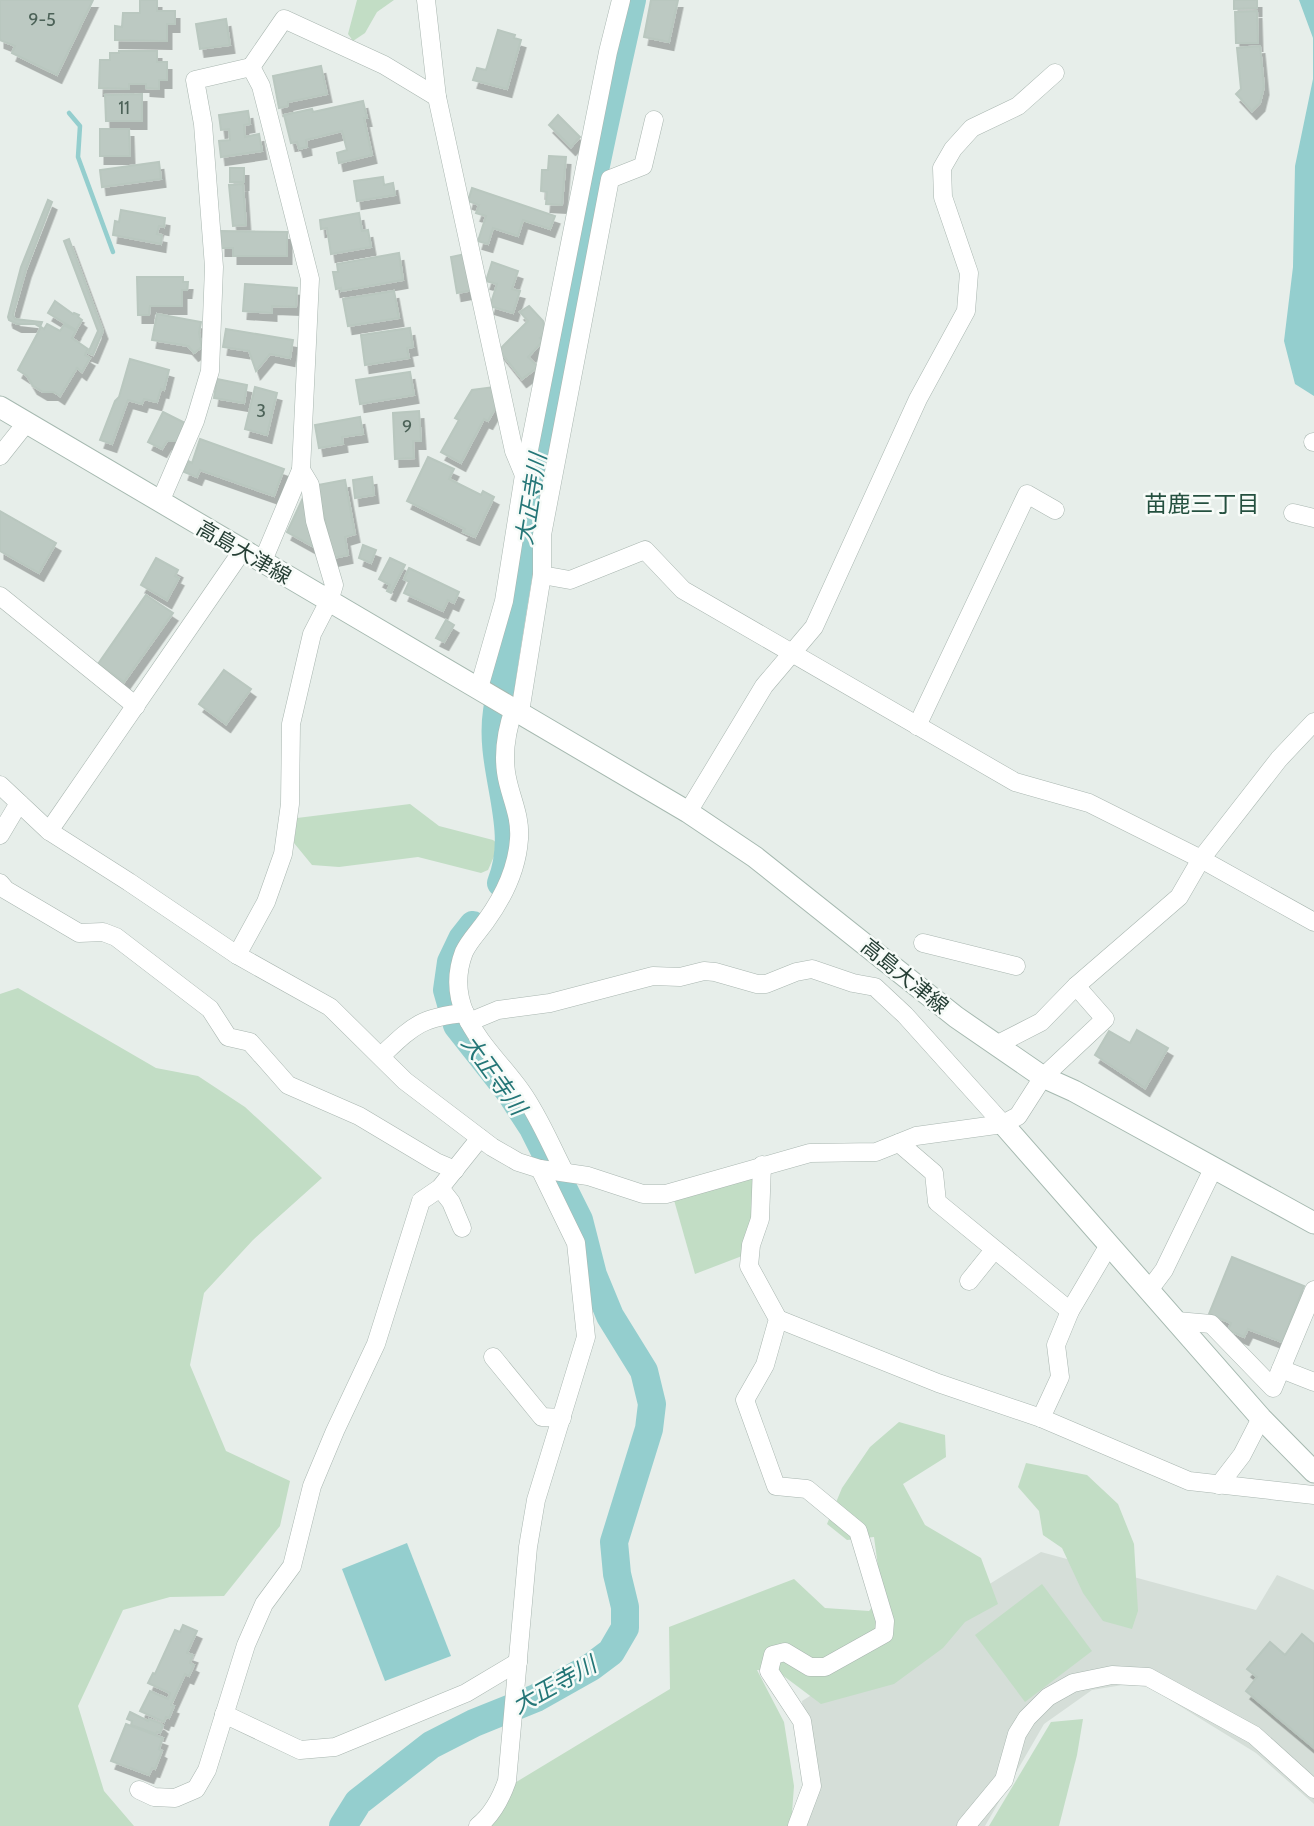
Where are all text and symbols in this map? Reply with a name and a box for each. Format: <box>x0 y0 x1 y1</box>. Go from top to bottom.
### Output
house number: 9-5 <box>28 9 56 31</box>
house number: 11 <box>118 97 130 119</box>
house number: 3 <box>256 400 266 422</box>
house number: 9 <box>402 416 412 438</box>
water label: 大正寺川 <box>510 448 552 547</box>
district label: 苗鹿三丁目 <box>1145 490 1260 518</box>
street label: 高島大津線 <box>192 515 296 589</box>
street label: 高島大津線 <box>856 933 954 1019</box>
water label: 大正寺川 <box>456 1030 534 1123</box>
water label: 大正寺川 <box>507 1649 604 1720</box>

